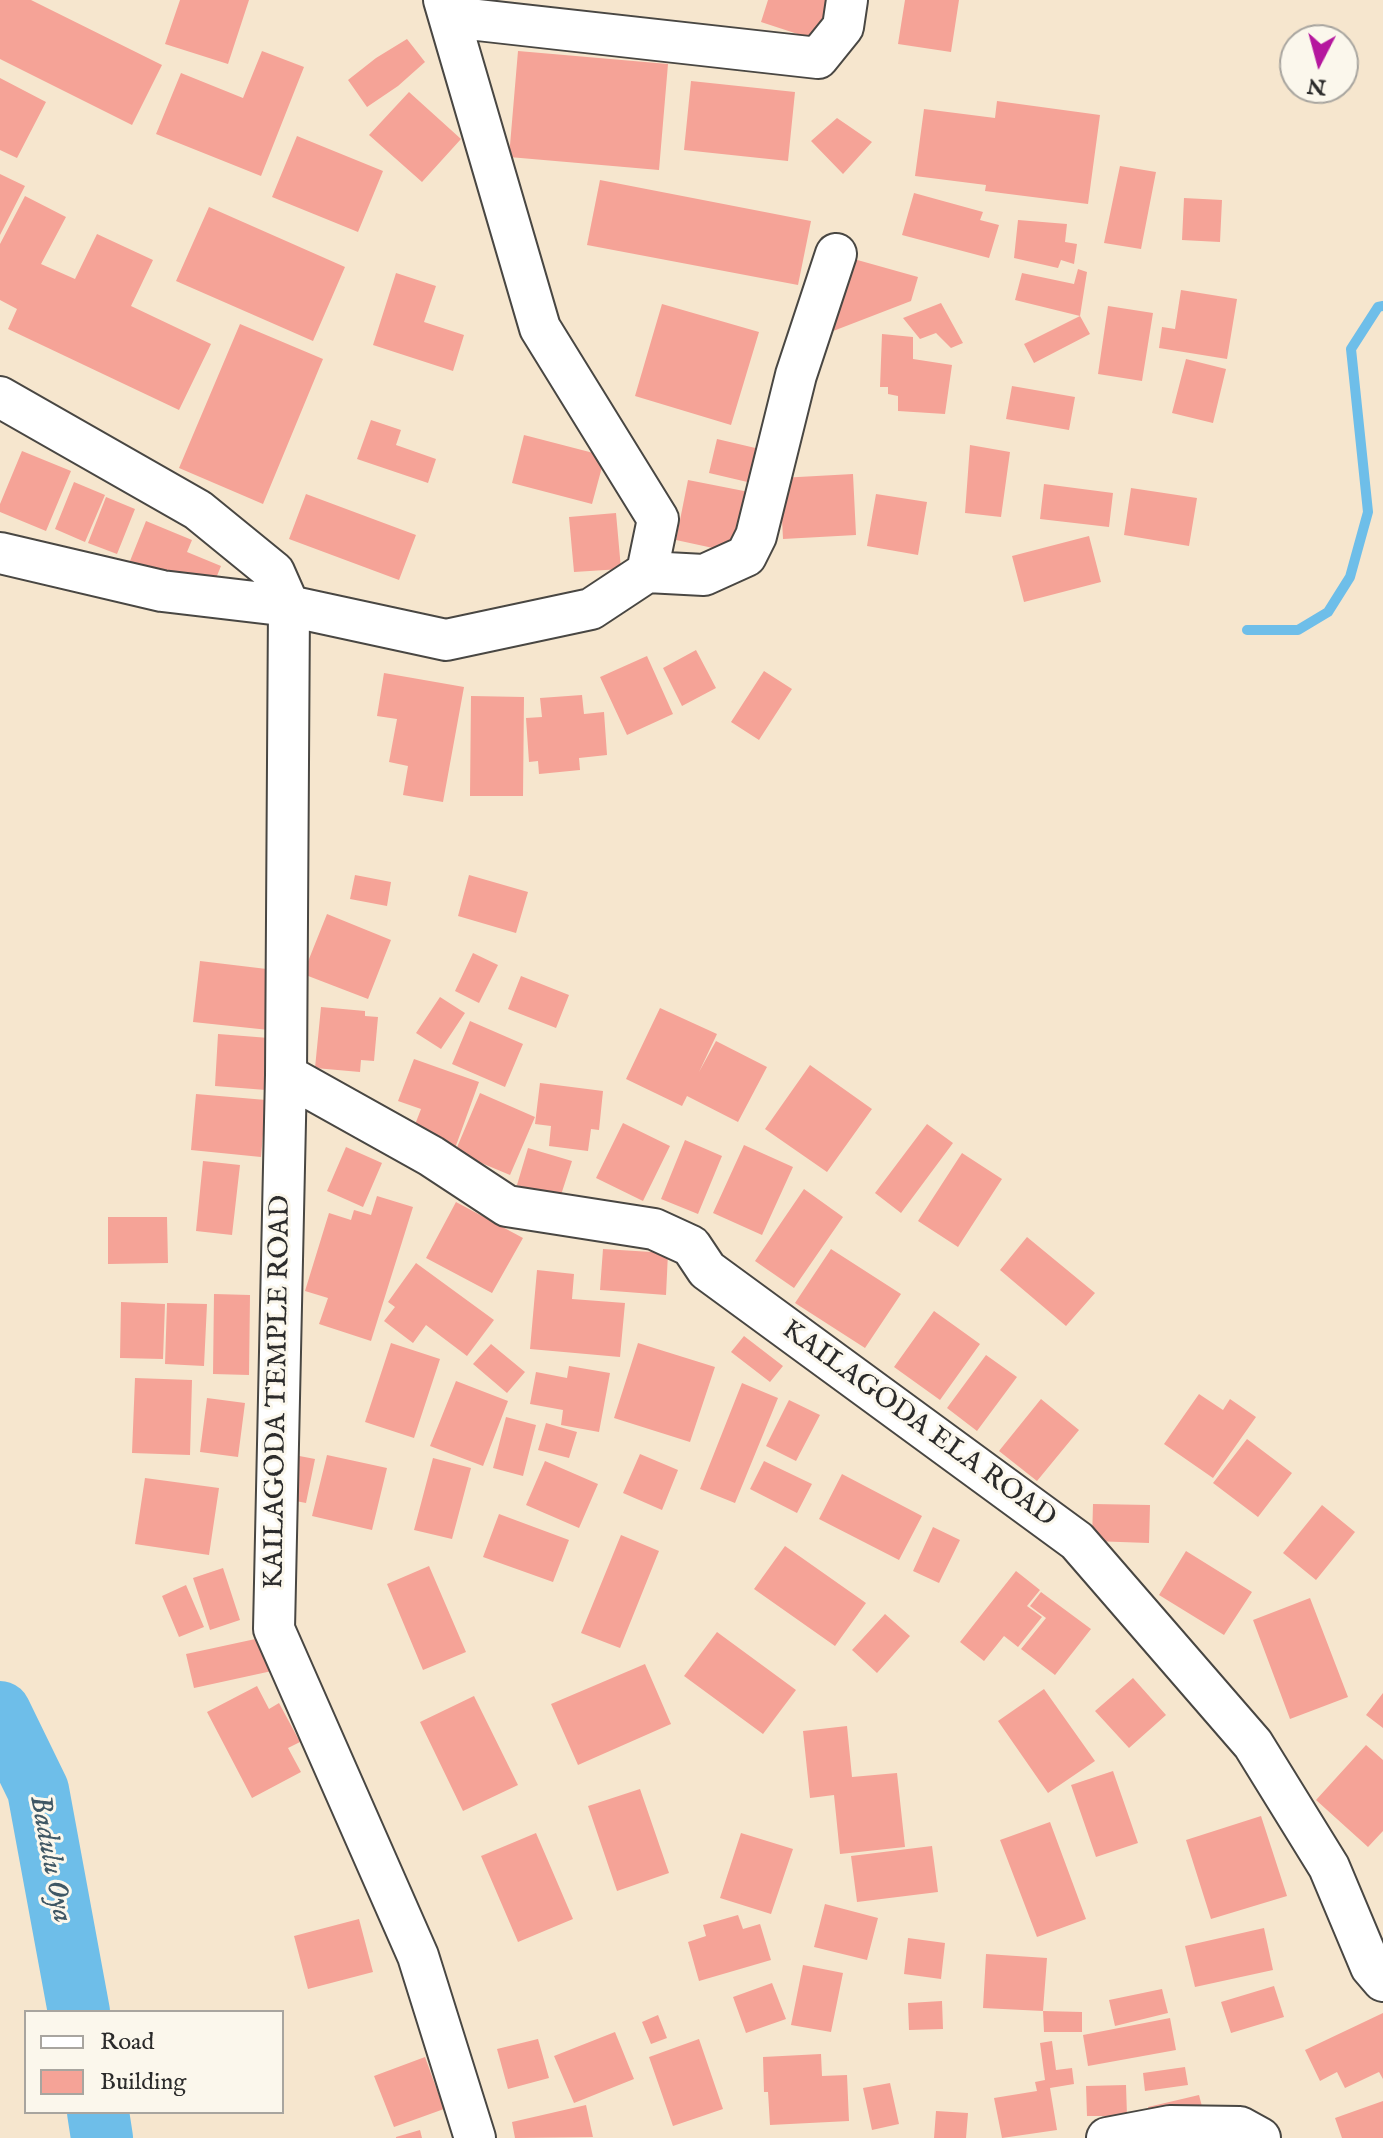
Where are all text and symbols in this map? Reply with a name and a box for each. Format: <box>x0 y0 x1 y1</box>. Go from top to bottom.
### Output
north arrow <box>1279 24 1359 104</box>
text: N <box>1306 71 1328 101</box>
street label: KAILAGODA TEMPLE ROAD <box>259 1195 299 1589</box>
street label: KAILAGODA ELA ROAD <box>774 1314 1062 1536</box>
water label: Badulu Oya <box>19 1792 79 1926</box>
legend <box>24 2010 284 2114</box>
text: Road <box>100 2027 154 2058</box>
text: Building <box>100 2067 186 2098</box>

